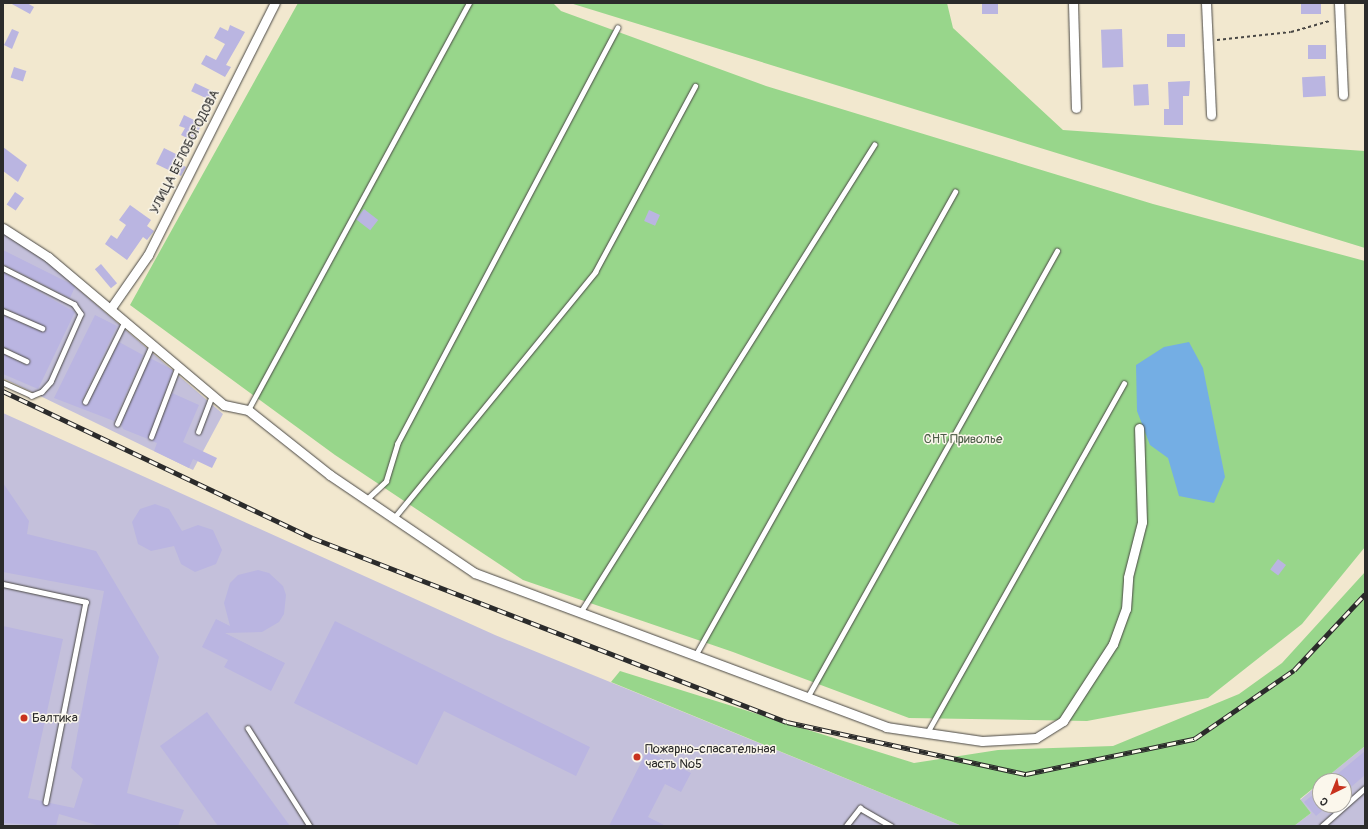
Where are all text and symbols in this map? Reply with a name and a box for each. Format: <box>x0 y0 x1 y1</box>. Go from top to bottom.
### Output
street label: УЛИЦА БЕЛОБОРОДОВА <box>147 87 223 217</box>
park label: СНТ Приволье <box>924 431 1002 447</box>
place label: Балтика <box>32 710 78 726</box>
marker: Балтика <box>19 713 29 723</box>
place label: Пожарно-спасательная часть №5 <box>645 742 776 773</box>
marker: Пожарно-спасательная часть №5 <box>632 752 642 762</box>
north arrow <box>1312 773 1352 813</box>
text: С <box>1317 794 1331 808</box>

